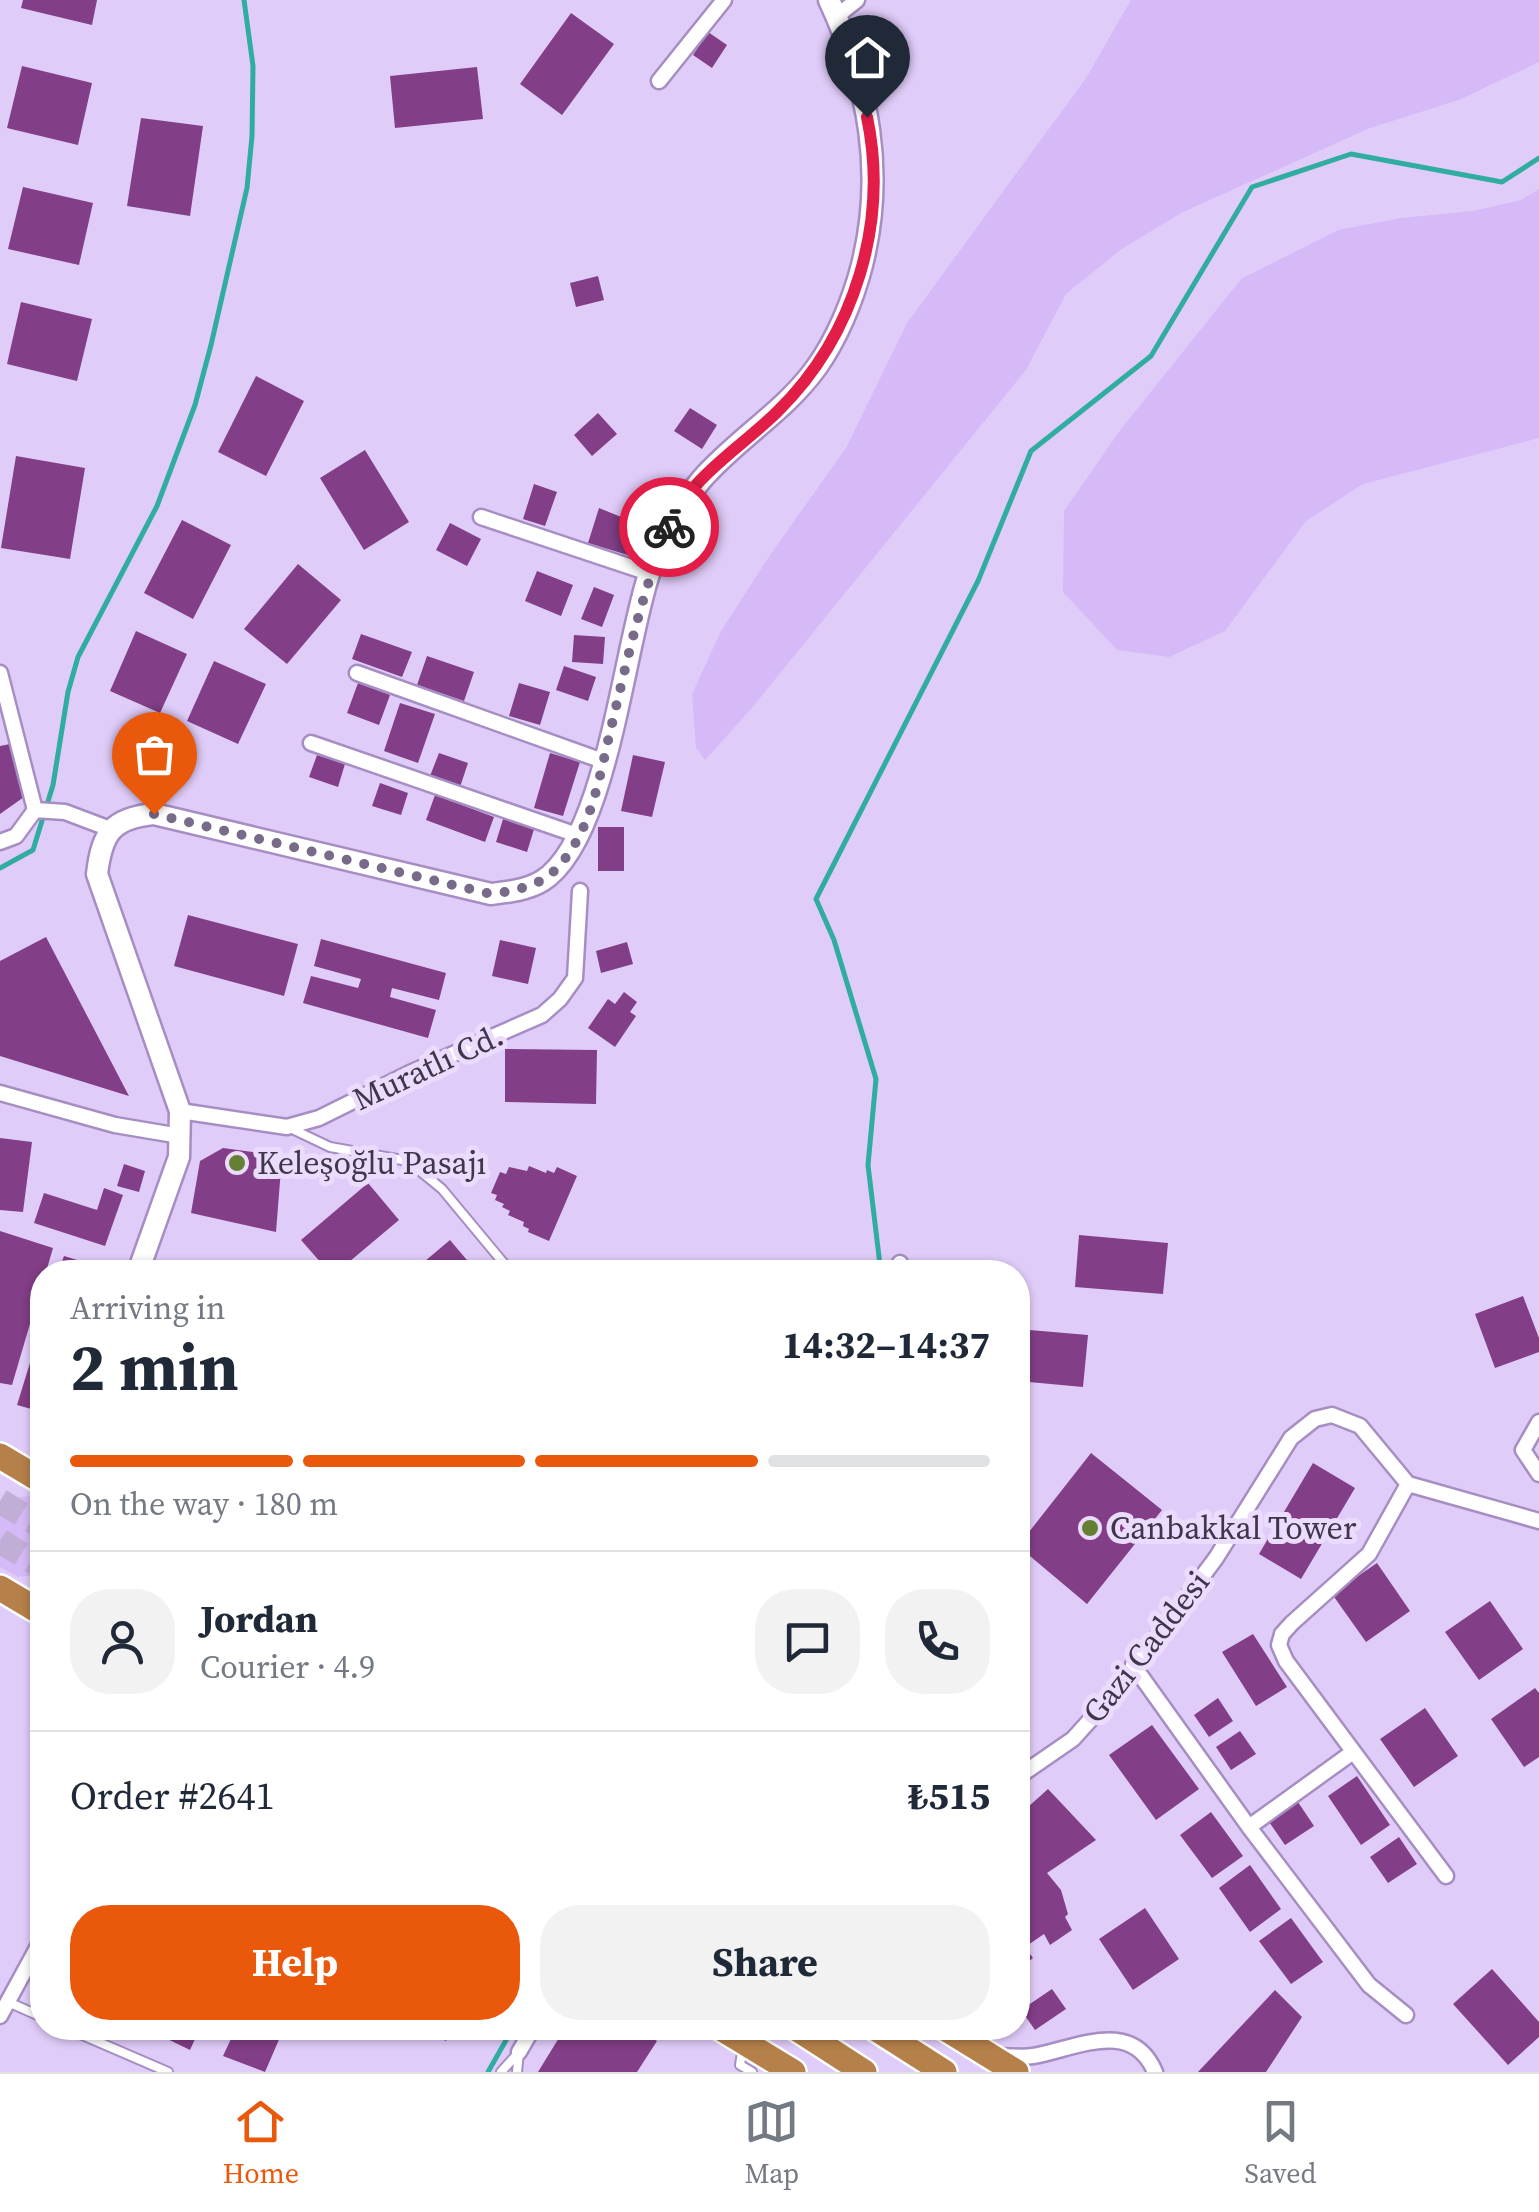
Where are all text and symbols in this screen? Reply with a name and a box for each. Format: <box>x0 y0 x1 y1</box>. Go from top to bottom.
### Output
pin <box>825 15 910 118</box>
icon: home <box>840 30 895 85</box>
courier <box>619 477 719 577</box>
icon: bike <box>642 500 697 555</box>
pin <box>112 712 197 815</box>
icon: bag <box>127 727 182 782</box>
street label: Muratlı Cd. <box>346 1013 510 1121</box>
place label: Keleşoğlu Pasajı <box>257 1141 486 1185</box>
marker: Keleşoğlu Pasajı <box>226 1152 248 1174</box>
text: Arriving in <box>70 1286 225 1330</box>
text: 14:32–14:37 <box>782 1319 990 1371</box>
text: 2 min <box>70 1323 239 1412</box>
text: On the way · 180 m <box>70 1482 338 1526</box>
place label: Canbakkal Tower <box>1110 1506 1357 1550</box>
marker: Canbakkal Tower <box>1079 1517 1101 1539</box>
street label: Gazi Caddesi <box>1073 1562 1219 1732</box>
button: person <box>70 1589 175 1694</box>
button: chat <box>755 1589 860 1694</box>
button: phone <box>885 1589 990 1694</box>
text: Jordan <box>200 1593 318 1645</box>
text: Courier · 4.9 <box>200 1645 375 1689</box>
text: Order #2641 <box>70 1770 274 1822</box>
text: ₺515 <box>908 1770 990 1822</box>
button: Help <box>70 1905 520 2020</box>
button: Share <box>540 1905 990 2020</box>
tab: Home <box>223 2094 299 2192</box>
tab: Map <box>744 2094 799 2192</box>
tab: Saved <box>1245 2094 1316 2192</box>

